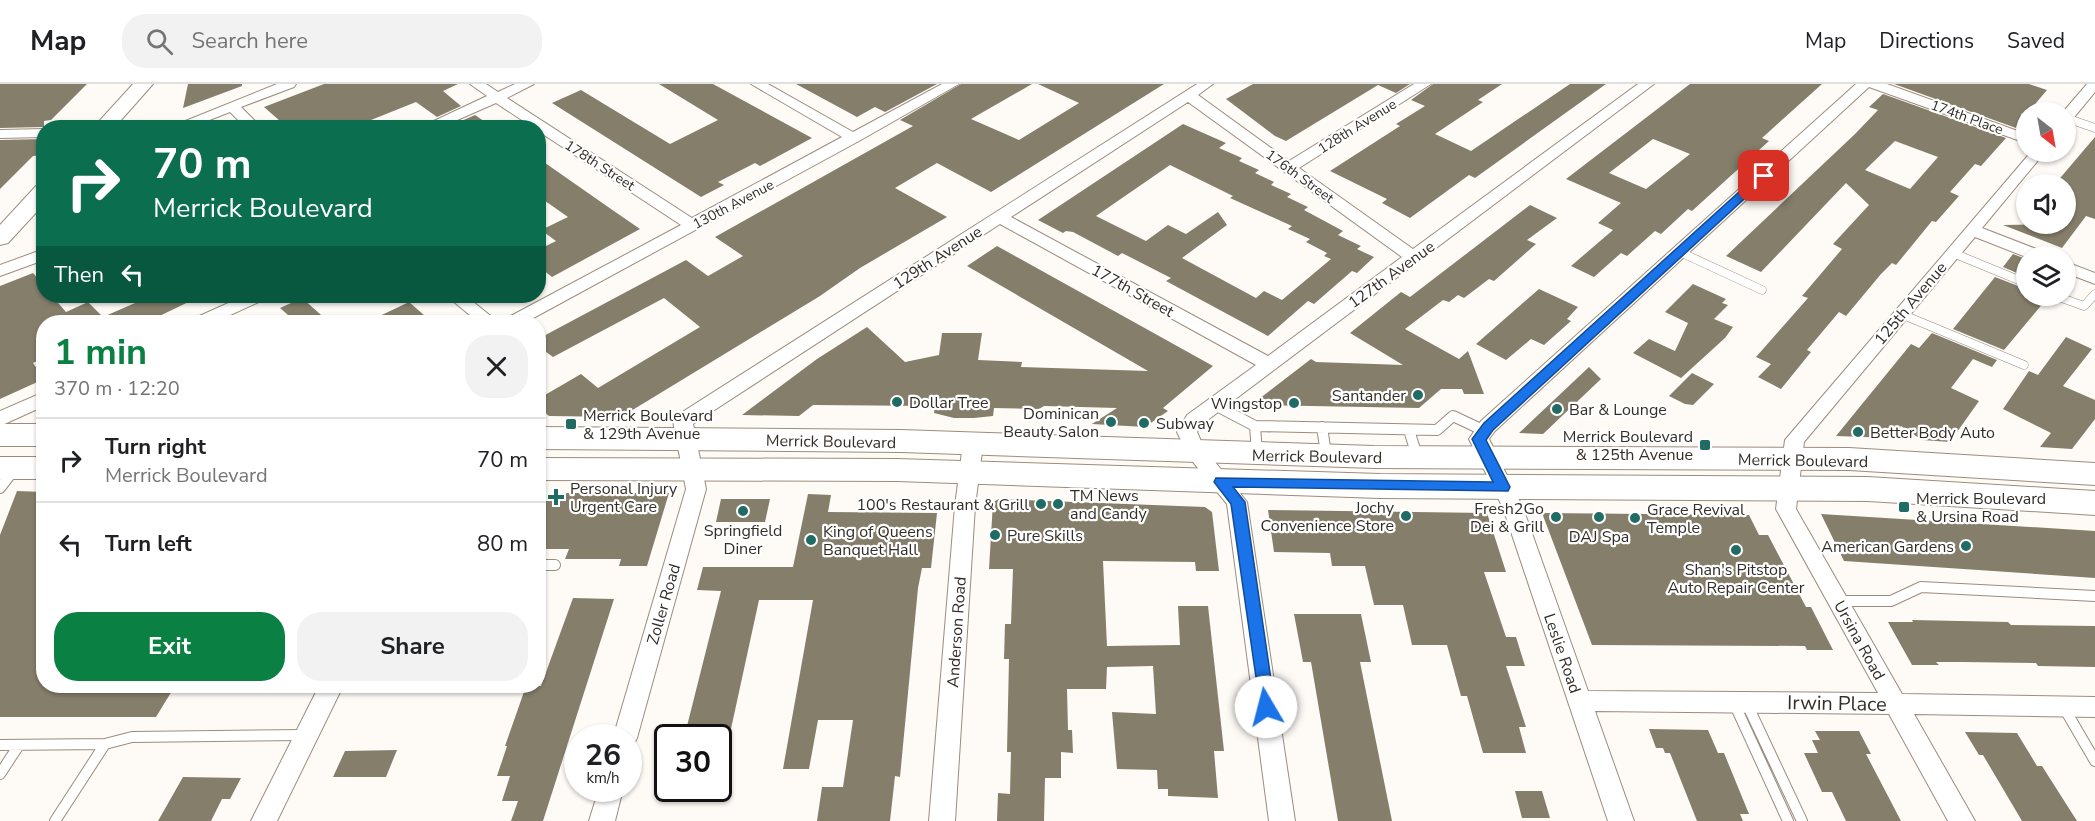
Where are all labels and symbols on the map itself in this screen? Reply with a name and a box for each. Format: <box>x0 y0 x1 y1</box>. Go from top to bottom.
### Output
street label: 128th Avenue <box>1314 95 1400 158</box>
street label: 174th Place <box>1928 96 2006 139</box>
north arrow <box>2016 102 2076 162</box>
street label: 178th Street <box>561 136 638 195</box>
street label: 176th Street <box>1262 145 1338 208</box>
pin <box>1738 150 1789 201</box>
street label: 130th Avenue <box>689 175 777 234</box>
street label: 129th Avenue <box>889 221 986 295</box>
street label: 127th Avenue <box>1344 236 1439 314</box>
street label: 125th Avenue <box>1870 257 1952 350</box>
street label: 177th Street <box>1087 259 1178 323</box>
place label: Santander <box>1332 385 1406 407</box>
marker: Santander <box>1411 388 1425 402</box>
place label: Dollar Tree <box>909 392 989 414</box>
place label: Wingstop <box>1211 393 1282 415</box>
marker: Dollar Tree <box>890 395 904 409</box>
marker: Wingstop <box>1287 396 1301 410</box>
place label: Bar & Lounge <box>1569 399 1667 421</box>
marker: Bar & Lounge <box>1550 402 1564 416</box>
place label: Dominican Beauty Salon <box>1003 403 1099 443</box>
place label: Merrick Boulevard & 129th Avenue <box>583 405 713 445</box>
place label: Subway <box>1156 413 1215 435</box>
marker: Dominican Beauty Salon <box>1104 415 1118 429</box>
marker: Subway <box>1137 416 1151 430</box>
marker: Merrick Boulevard & 129th Avenue <box>564 417 578 431</box>
place label: Better Body Auto <box>1870 422 1995 444</box>
marker: Better Body Auto <box>1851 425 1865 439</box>
place label: Merrick Boulevard & 125th Avenue <box>1563 426 1693 466</box>
street label: Merrick Boulevard <box>766 430 896 454</box>
marker: Merrick Boulevard & 125th Avenue <box>1698 438 1712 452</box>
street label: Merrick Boulevard <box>1252 445 1382 469</box>
street label: Merrick Boulevard <box>1738 449 1868 473</box>
place label: Personal Injury Urgent Care <box>570 478 678 518</box>
place label: TM News and Candy <box>1070 485 1147 525</box>
marker: Personal Injury Urgent Care <box>547 488 565 506</box>
place label: Merrick Boulevard & Ursina Road <box>1916 488 2046 528</box>
place label: 100's Restaurant & Grill <box>856 494 1029 516</box>
marker: 100's Restaurant & Grill <box>1034 497 1048 511</box>
marker: TM News and Candy <box>1051 497 1065 511</box>
place label: Jochy Convenience Store <box>1261 497 1395 537</box>
place label: Fresh2Go Dei & Grill <box>1470 498 1544 538</box>
place label: Grace Revival Temple <box>1647 499 1745 539</box>
marker: Merrick Boulevard & Ursina Road <box>1897 500 1911 514</box>
marker: Springfield Diner <box>736 504 750 518</box>
marker: Jochy Convenience Store <box>1399 509 1413 523</box>
marker: Fresh2Go Dei & Grill <box>1549 510 1563 524</box>
marker: DAJ Spa <box>1592 510 1606 524</box>
marker: Grace Revival Temple <box>1628 511 1642 525</box>
place label: Springfield Diner <box>704 520 782 560</box>
place label: King of Queens Banquet Hall <box>823 521 933 561</box>
place label: Pure Skills <box>1007 525 1083 547</box>
place label: DAJ Spa <box>1569 526 1629 548</box>
marker: Pure Skills <box>988 528 1002 542</box>
marker: King of Queens Banquet Hall <box>804 533 818 547</box>
place label: American Gardens <box>1821 536 1954 558</box>
marker: American Gardens <box>1959 539 1973 553</box>
marker: Shan's Pitstop Auto Repair Center <box>1729 543 1743 557</box>
place label: Shan's Pitstop Auto Repair Center <box>1667 559 1805 599</box>
street label: Zoller Road <box>642 561 686 647</box>
street label: Anderson Road <box>942 576 972 688</box>
street label: Ursina Road <box>1828 597 1890 684</box>
street label: Leslie Road <box>1538 610 1586 696</box>
position arrow <box>1234 675 1298 739</box>
street label: Irwin Place <box>1787 689 1887 718</box>
speed limit sign: 30 <box>654 724 732 802</box>

